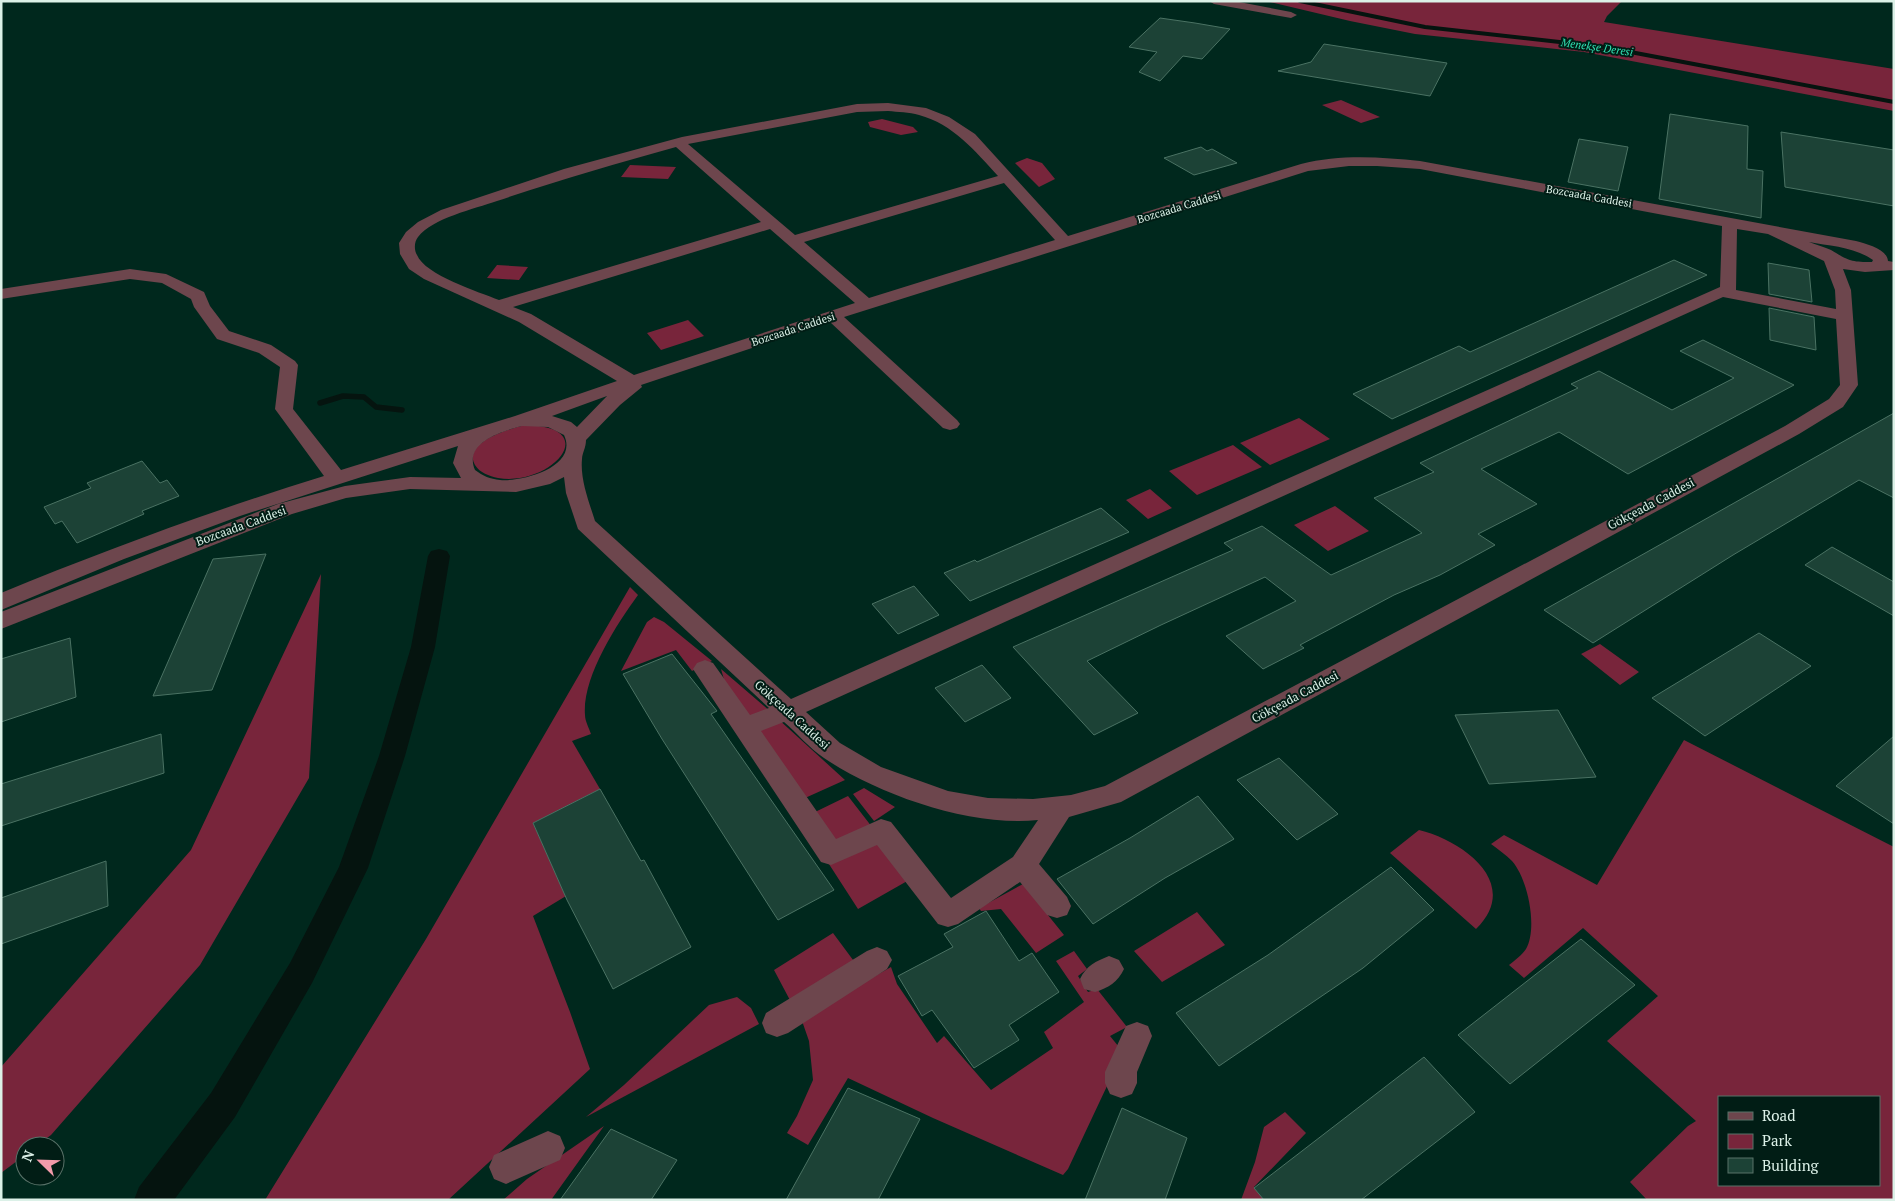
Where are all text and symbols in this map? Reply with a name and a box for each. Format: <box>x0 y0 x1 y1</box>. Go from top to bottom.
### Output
water label: Menekşe Deresi <box>1559 35 1634 59</box>
street label: Bozcaada Caddesi <box>1545 182 1633 210</box>
street label: Bozcaada Caddesi <box>1135 188 1223 226</box>
street label: Bozcaada Caddesi <box>749 309 837 349</box>
street label: Gökçeada Caddesi <box>1605 474 1697 533</box>
street label: Bozcaada Caddesi <box>194 502 288 549</box>
street label: Gökçeada Caddesi <box>1249 667 1341 726</box>
street label: Gökçeada Caddesi <box>752 677 833 753</box>
legend <box>1718 1096 1880 1186</box>
text: Road <box>1762 1105 1795 1125</box>
text: Park <box>1762 1130 1792 1150</box>
north arrow <box>15 1136 65 1186</box>
text: N <box>17 1147 39 1164</box>
text: Building <box>1762 1155 1820 1175</box>

